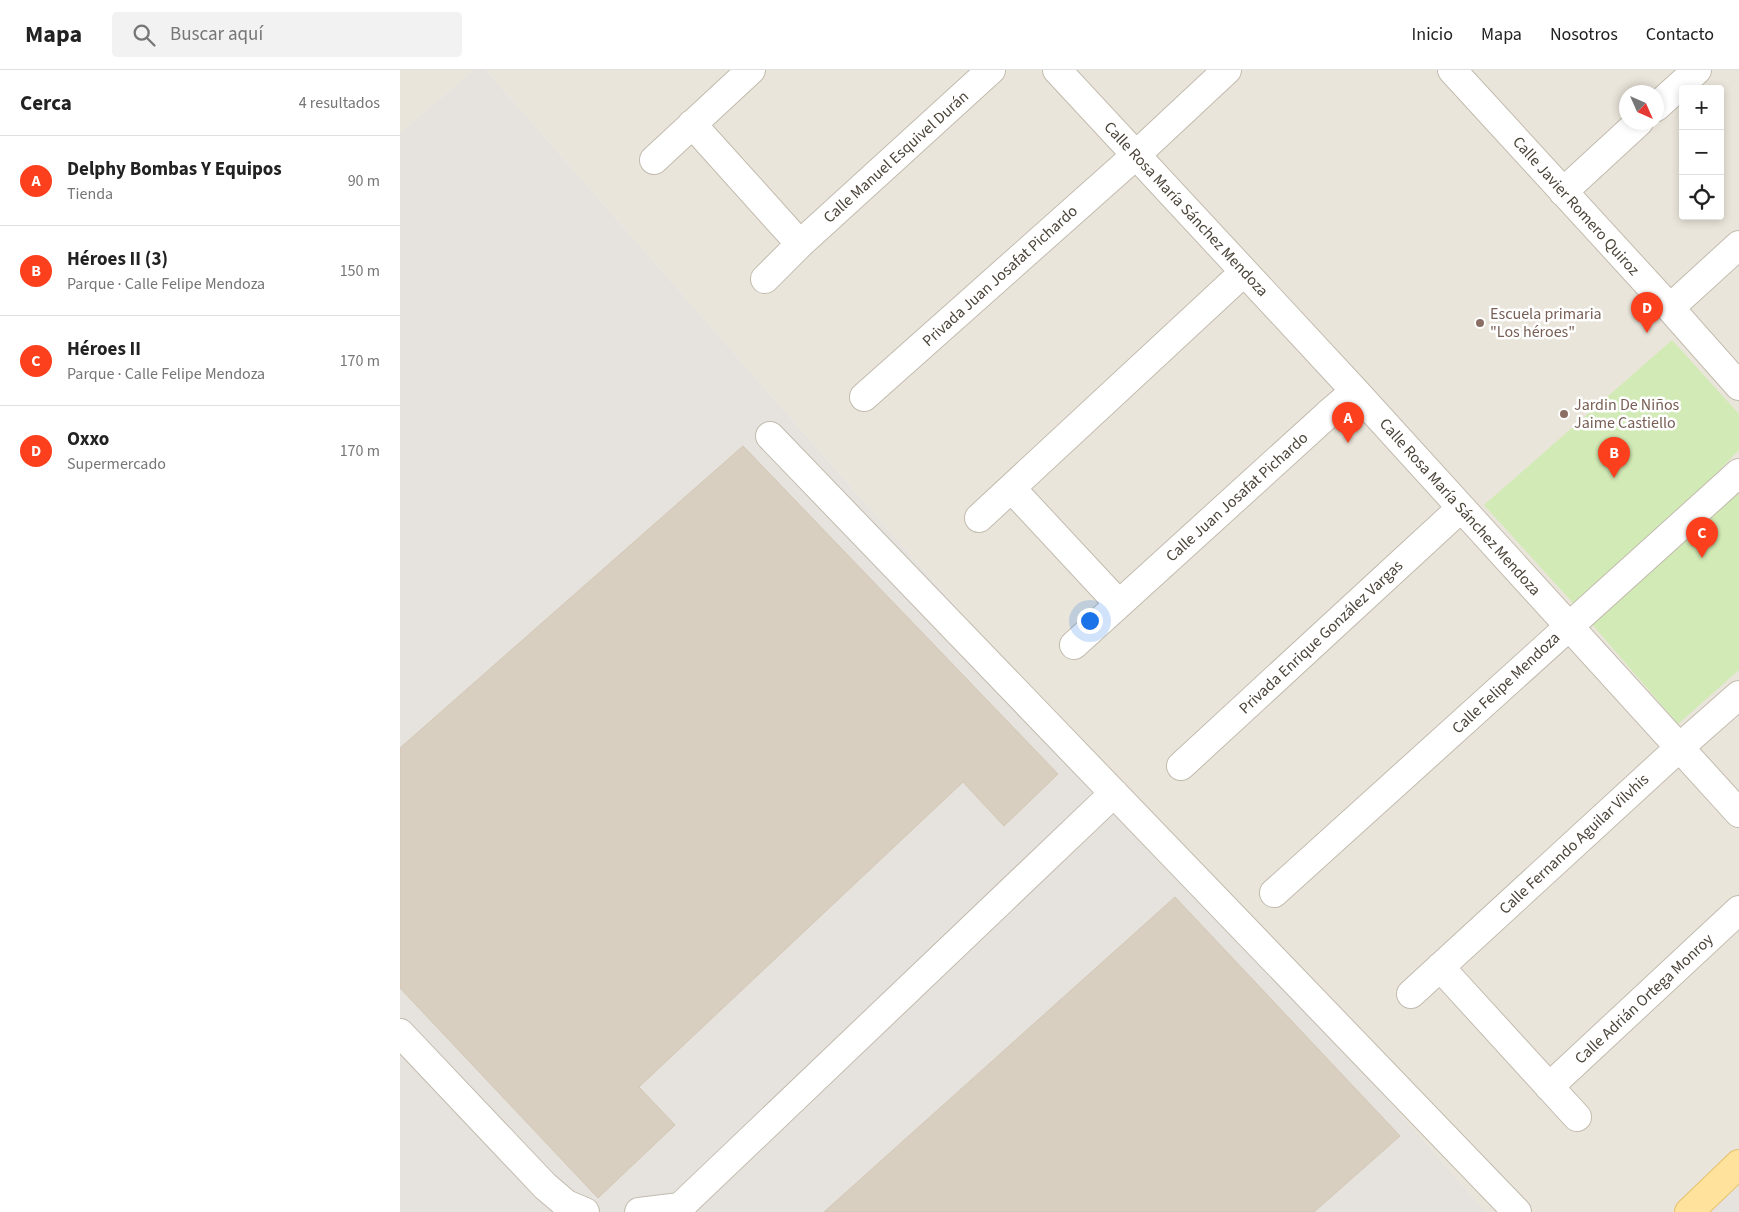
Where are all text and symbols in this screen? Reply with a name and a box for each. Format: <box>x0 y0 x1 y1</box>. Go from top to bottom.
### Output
search box <box>112 12 462 57</box>
text: Mapa <box>25 17 82 52</box>
icon: search <box>130 21 158 49</box>
text: Buscar aquí <box>170 21 263 48</box>
text: Inicio <box>1412 22 1453 47</box>
text: Mapa <box>1481 22 1522 47</box>
text: Nosotros <box>1550 22 1618 47</box>
text: Contacto <box>1646 22 1714 47</box>
north arrow <box>1619 85 1664 130</box>
map controls <box>1679 85 1724 220</box>
button: + <box>1679 85 1724 130</box>
street label: Calle Manuel Esquivel Durán <box>819 86 973 228</box>
text: Cerca <box>20 88 72 118</box>
text: 4 resultados <box>299 92 380 114</box>
street label: Calle Rosa María Sánchez Mendoza <box>1099 117 1273 301</box>
button: − <box>1679 130 1724 175</box>
street label: Calle Javier Romero Quiroz <box>1507 132 1645 281</box>
text: Delphy Bombas Y Equipos <box>67 156 282 183</box>
text: A <box>31 170 41 192</box>
text: 90 m <box>348 170 380 192</box>
button: locate <box>1679 175 1724 220</box>
text: Tienda <box>67 183 113 205</box>
street label: Privada Juan Josafat Pichardo <box>918 200 1082 352</box>
text: Héroes II (3) <box>67 246 168 273</box>
text: B <box>31 260 41 282</box>
text: 150 m <box>340 260 380 282</box>
text: Parque · Calle Felipe Mendoza <box>67 273 265 295</box>
pin: D <box>1631 292 1663 333</box>
place label: Escuela primaria "Los héroes" <box>1490 303 1602 343</box>
marker: Escuela primaria "Los héroes" <box>1474 317 1486 329</box>
text: Héroes II <box>67 336 141 363</box>
text: C <box>31 350 41 372</box>
text: 170 m <box>340 350 380 372</box>
text: Parque · Calle Felipe Mendoza <box>67 363 265 385</box>
place label: Jardin De Niños Jaime Castiello <box>1574 394 1680 434</box>
pin: A <box>1332 402 1364 443</box>
marker: Jardin De Niños Jaime Castiello <box>1558 408 1570 420</box>
street label: Calle Rosa María Sánchez Mendoza <box>1374 413 1546 601</box>
text: Oxxo <box>67 426 109 453</box>
street label: Calle Juan Josafat Pichardo <box>1161 427 1313 567</box>
pin: B <box>1598 437 1630 478</box>
text: D <box>31 440 41 462</box>
text: 170 m <box>340 440 380 462</box>
text: Supermercado <box>67 453 166 475</box>
pin: C <box>1686 517 1718 558</box>
street label: Privada Enrique González Vargas <box>1234 555 1408 719</box>
your location <box>1077 608 1103 634</box>
street label: Calle Felipe Mendoza <box>1447 627 1565 739</box>
street label: Calle Fernando Aguilar Vilvhis <box>1494 768 1654 919</box>
street label: Calle Adrián Ortega Monroy <box>1570 928 1719 1069</box>

